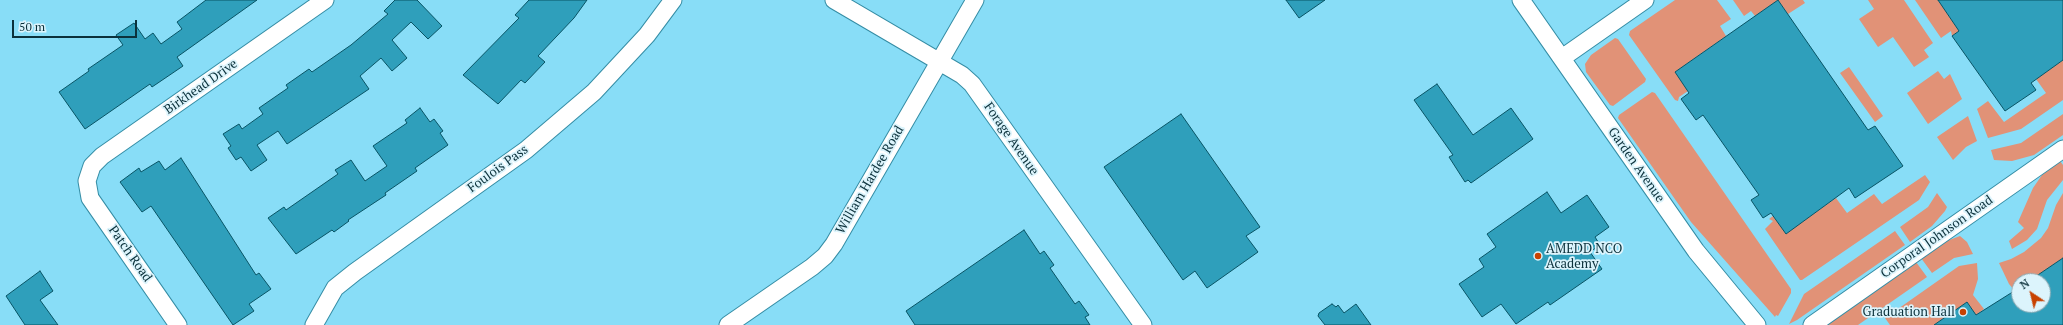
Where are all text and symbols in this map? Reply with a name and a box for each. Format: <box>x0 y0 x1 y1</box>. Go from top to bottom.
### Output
scale bar <box>14 12 139 38</box>
text: 50 m <box>19 19 45 34</box>
street label: Birkhead Drive <box>161 56 241 118</box>
street label: Forage Avenue <box>980 100 1042 178</box>
street label: William Hardee Road <box>833 123 907 237</box>
street label: Garden Avenue <box>1604 125 1668 205</box>
street label: Foulois Pass <box>465 142 531 196</box>
street label: Corporal Johnson Road <box>1878 192 1996 282</box>
street label: Patch Road <box>105 223 155 285</box>
place label: AMEDD NCO Academy <box>1546 241 1622 272</box>
marker: AMEDD NCO Academy <box>1533 251 1543 261</box>
north arrow <box>2011 273 2051 313</box>
text: N <box>2017 276 2032 292</box>
place label: Graduation Hall <box>1863 304 1955 320</box>
marker: Graduation Hall <box>1958 307 1968 317</box>

